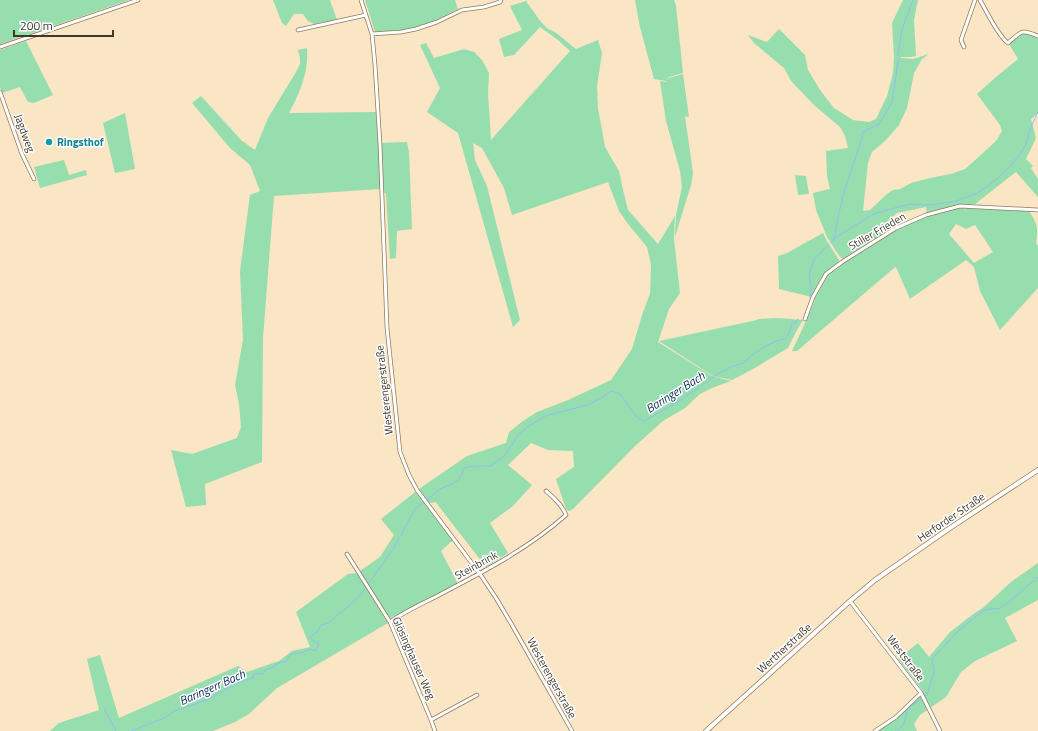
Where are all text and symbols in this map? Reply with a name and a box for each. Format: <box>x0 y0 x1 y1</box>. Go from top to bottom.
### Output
scale bar <box>14 12 113 38</box>
text: 200 m <box>20 16 53 35</box>
street label: Jagdweg <box>11 112 39 155</box>
place label: Ringsthof <box>57 134 104 150</box>
marker: Ringsthof <box>44 137 54 147</box>
street label: Stiller Frieden <box>845 208 909 254</box>
street label: Westerengerstraße <box>371 344 397 436</box>
water label: Baringer Bach <box>642 366 709 418</box>
street label: Herforder Straße <box>914 488 988 546</box>
street label: Steinbrink <box>452 546 501 583</box>
street label: Glösinghauser Weg <box>389 614 440 702</box>
street label: Wertherstraße <box>753 619 815 677</box>
street label: Weststraße <box>883 632 929 685</box>
street label: Westerengerstraße <box>523 635 581 722</box>
water label: Baringerr Bach <box>176 664 249 710</box>

